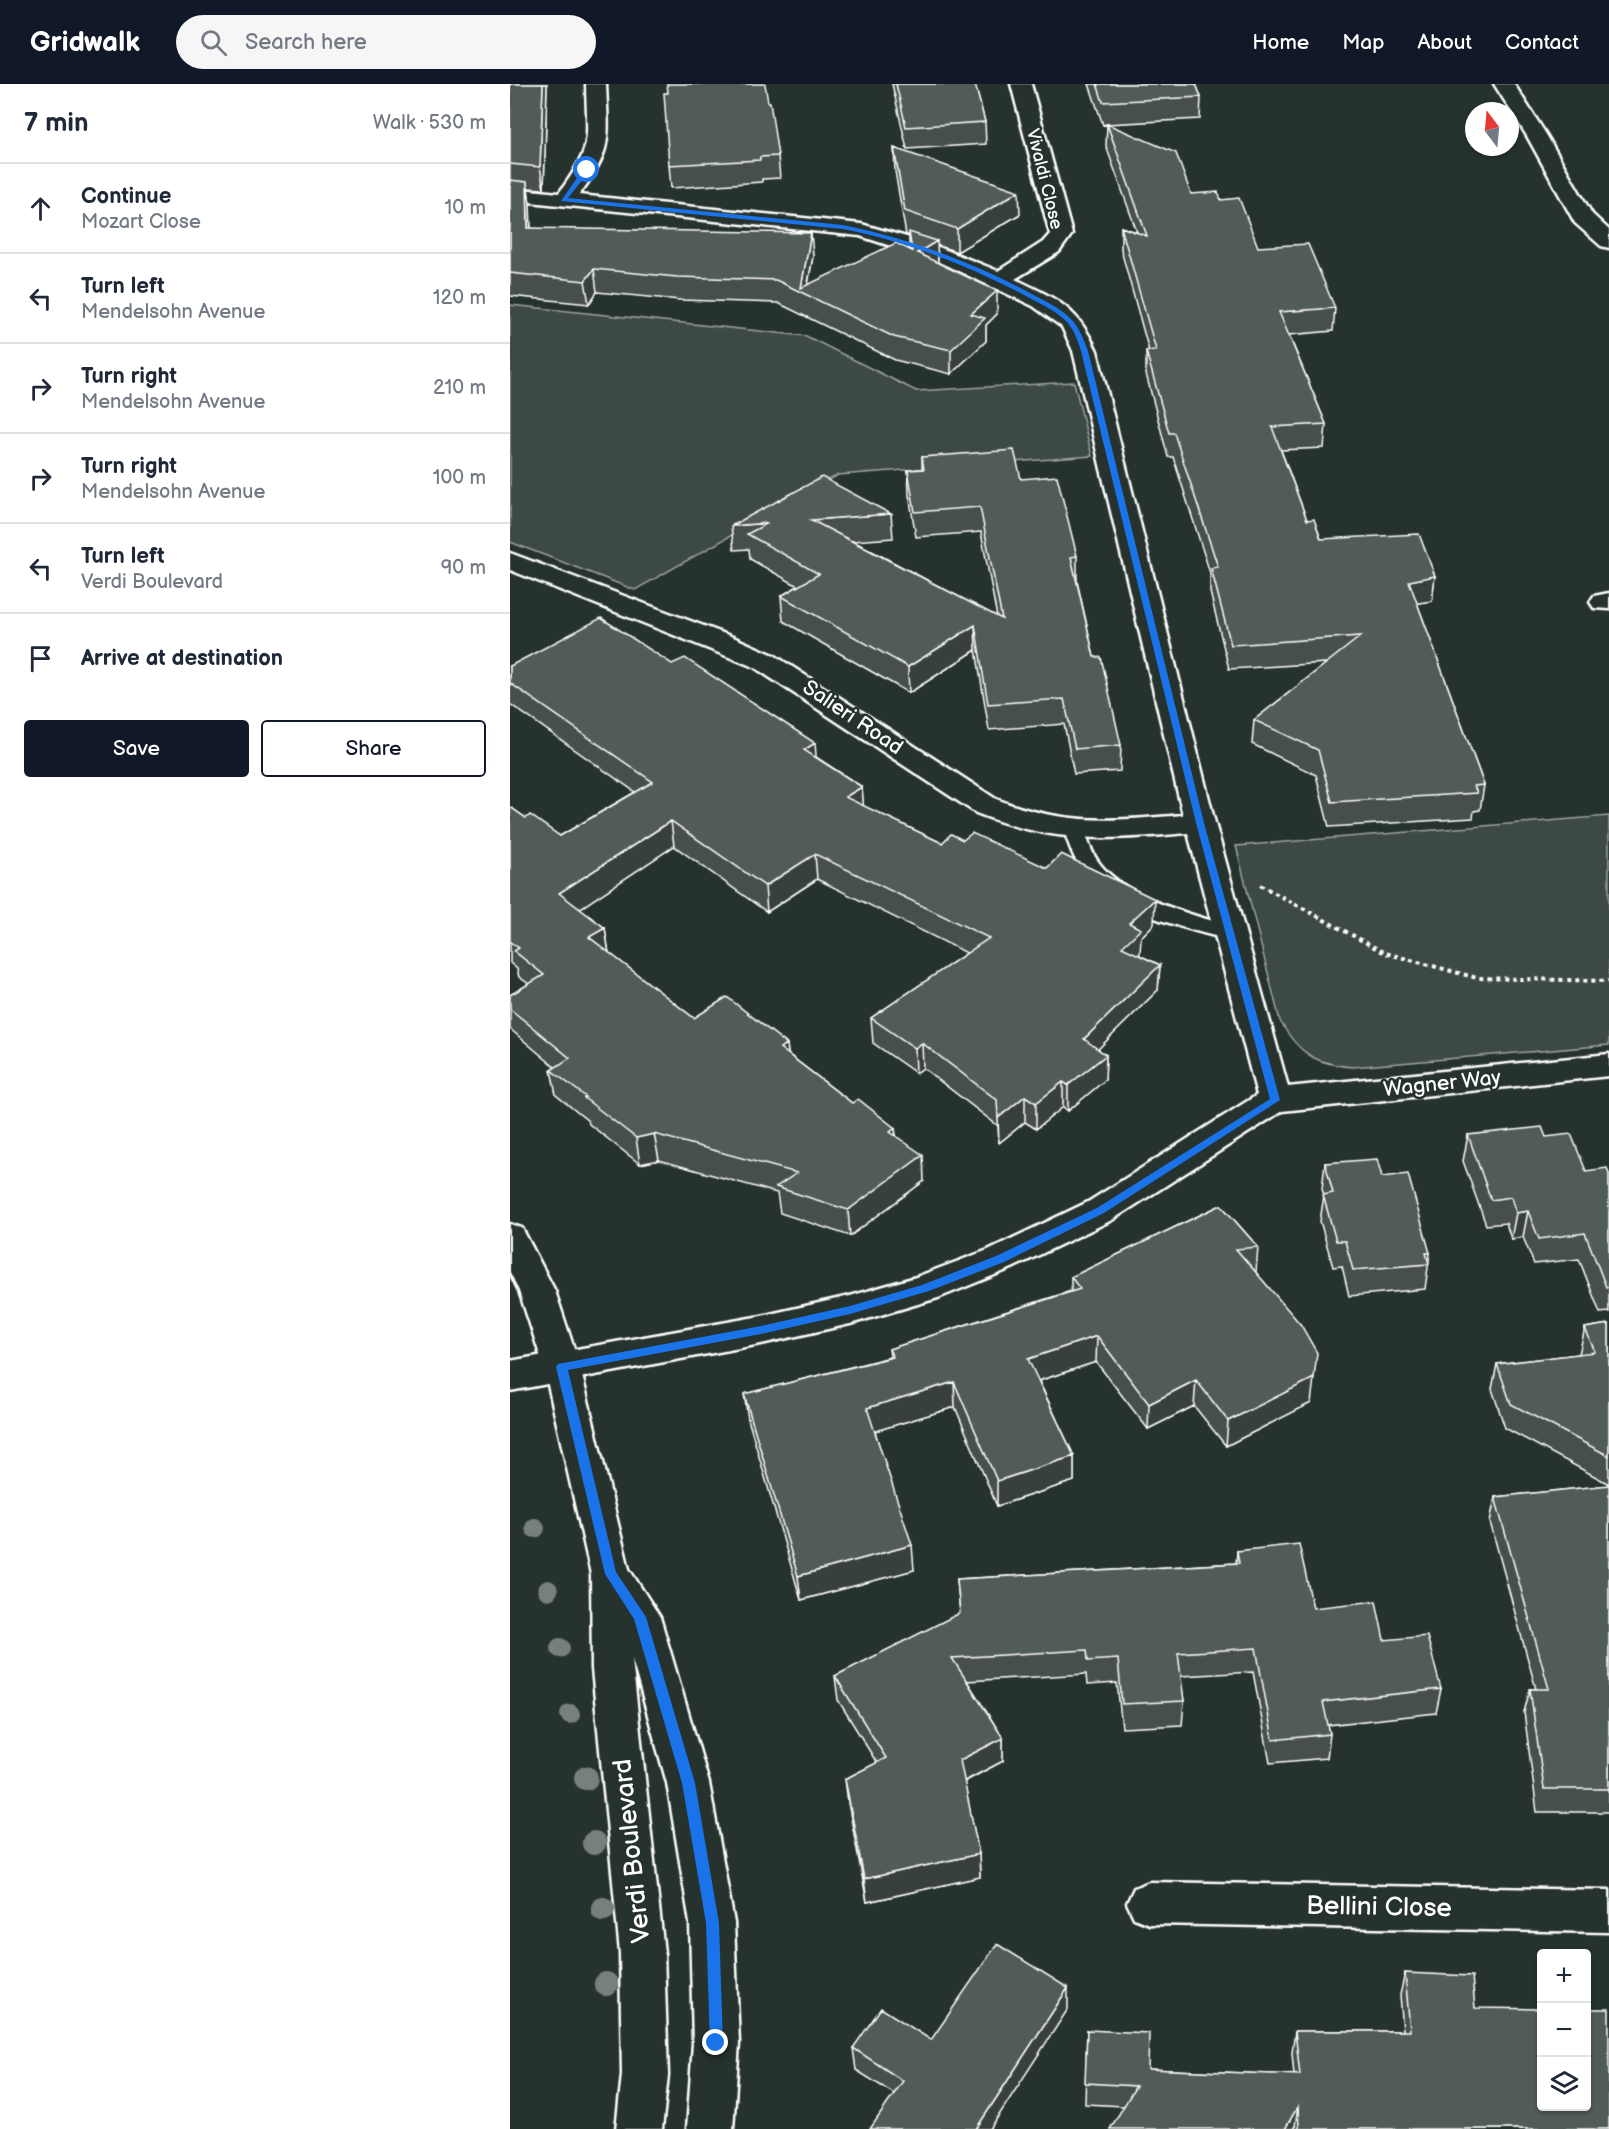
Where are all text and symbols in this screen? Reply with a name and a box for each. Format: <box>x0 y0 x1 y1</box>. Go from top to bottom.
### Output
search box <box>176 15 596 69</box>
text: Gridwalk <box>30 26 140 59</box>
icon: search <box>197 26 230 59</box>
text: Search here <box>245 29 367 56</box>
text: Home <box>1252 30 1309 55</box>
text: Map <box>1342 30 1384 55</box>
text: About <box>1417 30 1472 55</box>
text: Contact <box>1505 30 1579 55</box>
north arrow <box>1465 102 1519 156</box>
text: 7 min <box>24 108 88 139</box>
text: Walk · 530 m <box>373 111 486 135</box>
street label: Vivaldi Close <box>1022 127 1067 232</box>
route start <box>573 156 599 182</box>
text: Continue <box>81 183 171 210</box>
icon: ahead <box>24 192 57 225</box>
text: 10 m <box>445 196 486 220</box>
text: Mozart Close <box>81 210 201 234</box>
text: Turn left <box>81 273 165 300</box>
icon: left <box>24 282 57 315</box>
text: 120 m <box>433 286 486 310</box>
text: Mendelsohn Avenue <box>81 300 265 324</box>
text: Turn right <box>81 363 177 390</box>
icon: right <box>24 372 57 405</box>
text: 210 m <box>433 376 486 400</box>
text: Mendelsohn Avenue <box>81 390 265 414</box>
text: Turn right <box>81 453 177 480</box>
icon: right <box>24 462 57 495</box>
text: 100 m <box>433 466 486 490</box>
text: Mendelsohn Avenue <box>81 480 265 504</box>
text: Turn left <box>81 543 165 570</box>
icon: left <box>24 552 57 585</box>
text: 90 m <box>441 556 486 580</box>
text: Verdi Boulevard <box>81 570 223 594</box>
icon: arrive <box>24 642 57 675</box>
text: Arrive at destination <box>81 645 283 672</box>
street label: Salieri Road <box>798 675 908 760</box>
button: Save <box>24 720 249 777</box>
button: Share <box>261 720 486 777</box>
street label: Wagner Way <box>1382 1065 1503 1102</box>
street label: Verdi Boulevard <box>607 1757 658 1944</box>
street label: Bellini Close <box>1306 1891 1452 1924</box>
map controls <box>1537 1949 1591 2111</box>
button: + <box>1537 1949 1591 2003</box>
button: − <box>1537 2003 1591 2057</box>
route end <box>702 2029 728 2055</box>
button: layers <box>1537 2057 1591 2111</box>

